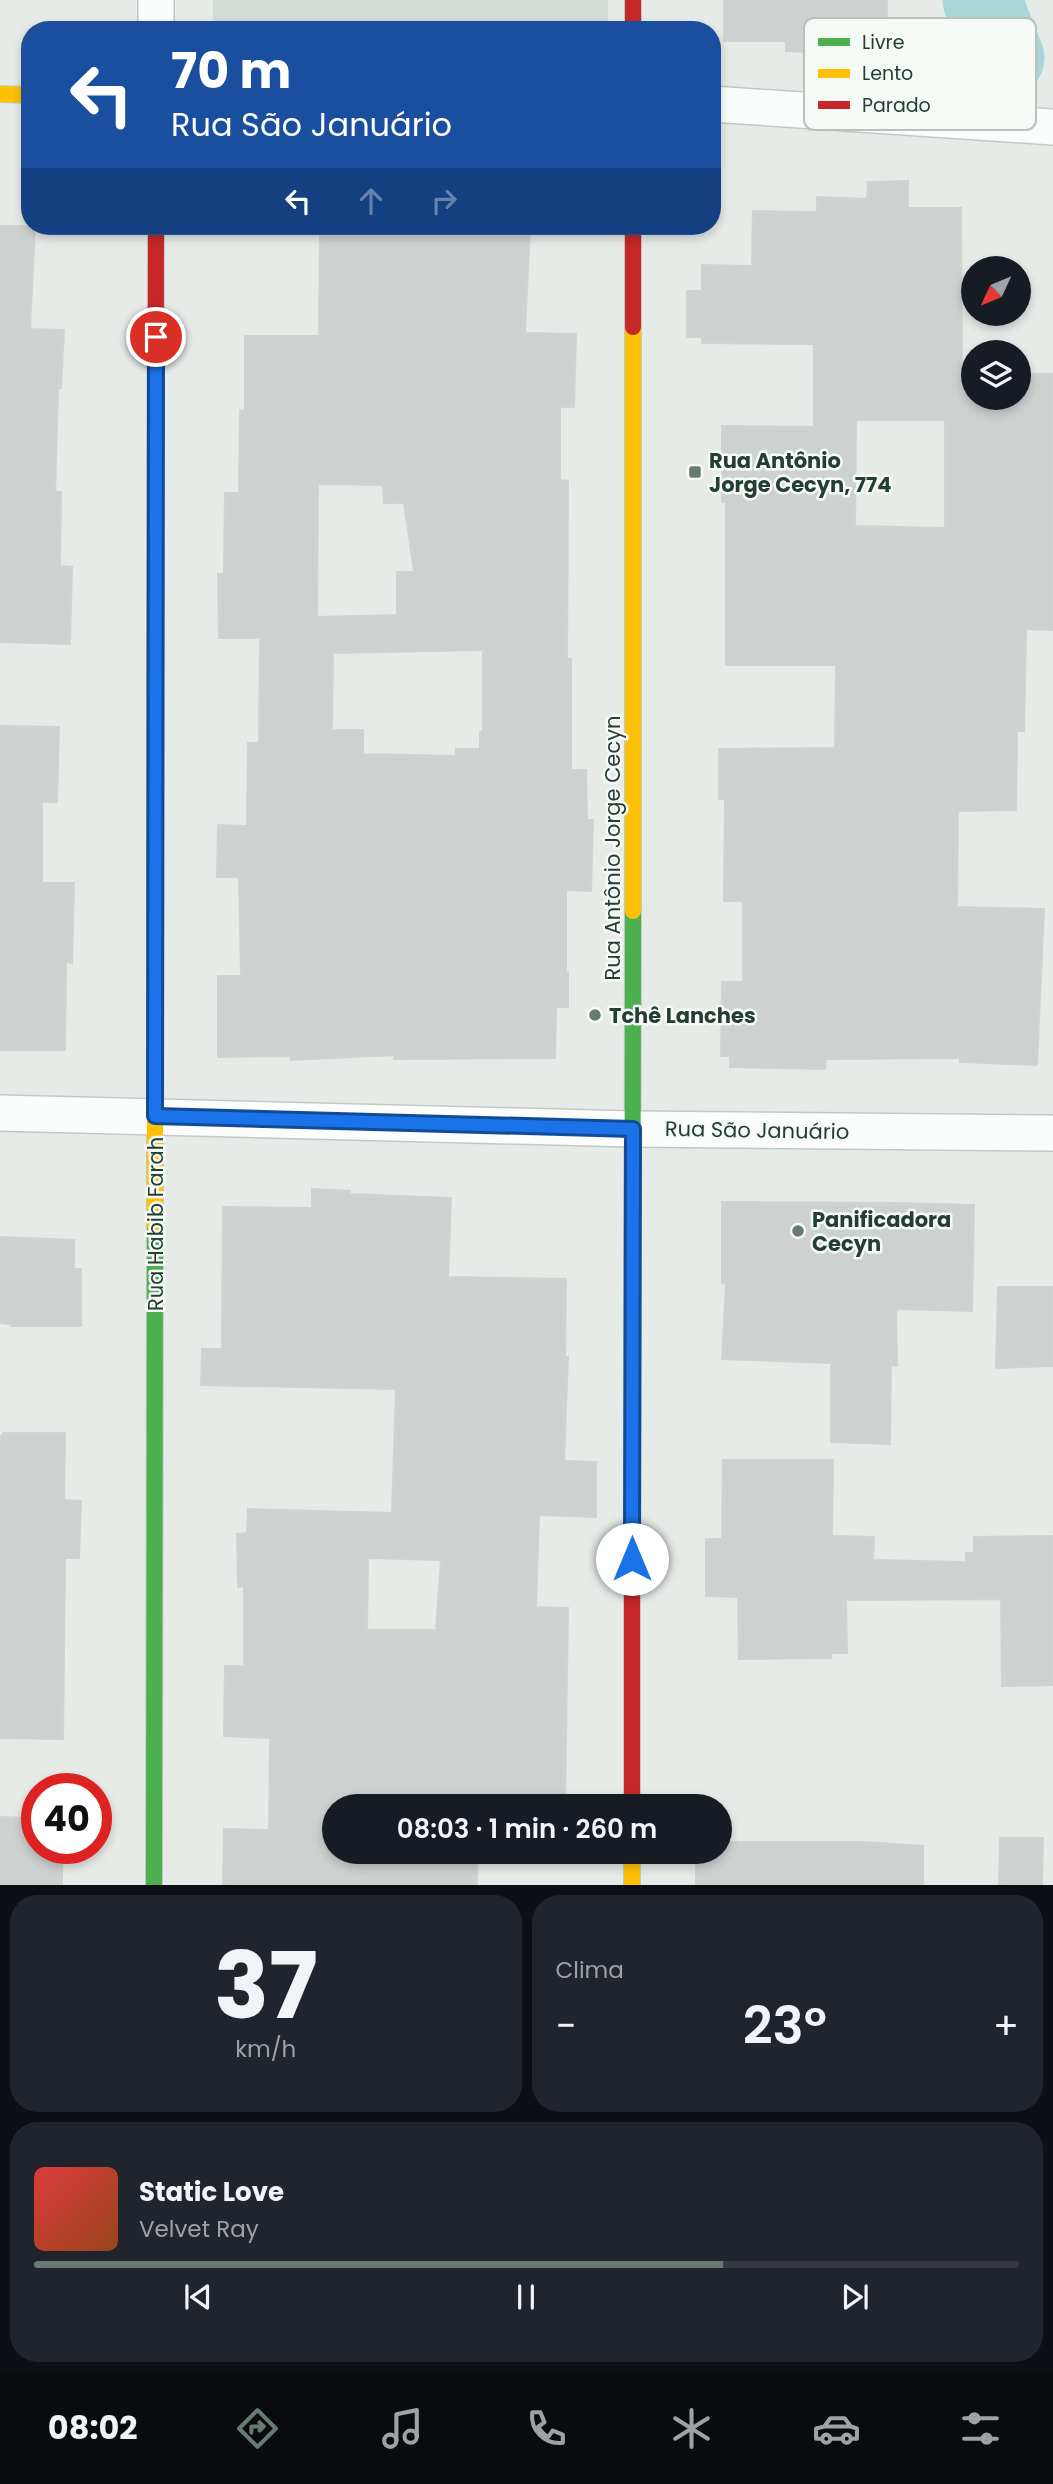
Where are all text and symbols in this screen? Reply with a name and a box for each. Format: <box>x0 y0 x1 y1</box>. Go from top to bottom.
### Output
legend <box>804 18 1036 130</box>
text: Livre <box>862 29 904 56</box>
text: 70 m <box>171 37 291 105</box>
icon: left <box>56 49 147 140</box>
text: Lento <box>862 60 913 87</box>
text: Parado <box>862 92 931 119</box>
text: Rua São Januário <box>171 102 452 147</box>
icon: left <box>279 182 317 220</box>
icon: ahead <box>352 182 390 220</box>
icon: right <box>425 182 463 220</box>
north arrow <box>961 256 1031 326</box>
map controls <box>961 256 1031 410</box>
pin <box>126 307 186 367</box>
icon: arrive <box>137 318 175 356</box>
button: layers <box>961 340 1031 410</box>
place label: Rua Antônio Jorge Cecyn, 774 <box>709 446 891 499</box>
marker: Rua Antônio Jorge Cecyn, 774 <box>687 464 703 480</box>
street label: Rua Antônio Jorge Cecyn <box>598 716 627 980</box>
place label: Tchê Lanches <box>609 1001 756 1030</box>
marker: Tchê Lanches <box>587 1007 603 1023</box>
street label: Rua São Januário <box>665 1114 849 1146</box>
street label: Rua Habib Farah <box>141 1137 170 1311</box>
place label: Panificadora Cecyn <box>812 1205 951 1258</box>
marker: Panificadora Cecyn <box>790 1223 806 1239</box>
position arrow <box>595 1522 669 1596</box>
speed limit sign: 40 <box>21 1773 112 1864</box>
text: 08:03 · 1 min · 260 m <box>397 1811 657 1847</box>
text: 37 <box>214 1922 318 2050</box>
text: Clima <box>556 1954 624 1986</box>
text: 23° <box>743 1989 827 2062</box>
text: − <box>556 1999 576 2052</box>
text: + <box>993 1999 1019 2052</box>
text: km/h <box>235 2033 296 2065</box>
text: Static Love <box>139 2174 284 2210</box>
text: Velvet Ray <box>139 2213 259 2245</box>
icon: previous <box>179 2278 217 2316</box>
icon: pause <box>507 2278 545 2316</box>
icon: next <box>836 2278 874 2316</box>
icon: directions <box>233 2404 282 2453</box>
icon: music <box>378 2404 427 2453</box>
icon: phone <box>522 2404 571 2453</box>
icon: climate <box>667 2404 716 2453</box>
icon: car <box>812 2404 861 2453</box>
icon: filters <box>956 2404 1005 2453</box>
text: 08:02 <box>48 2405 138 2450</box>

